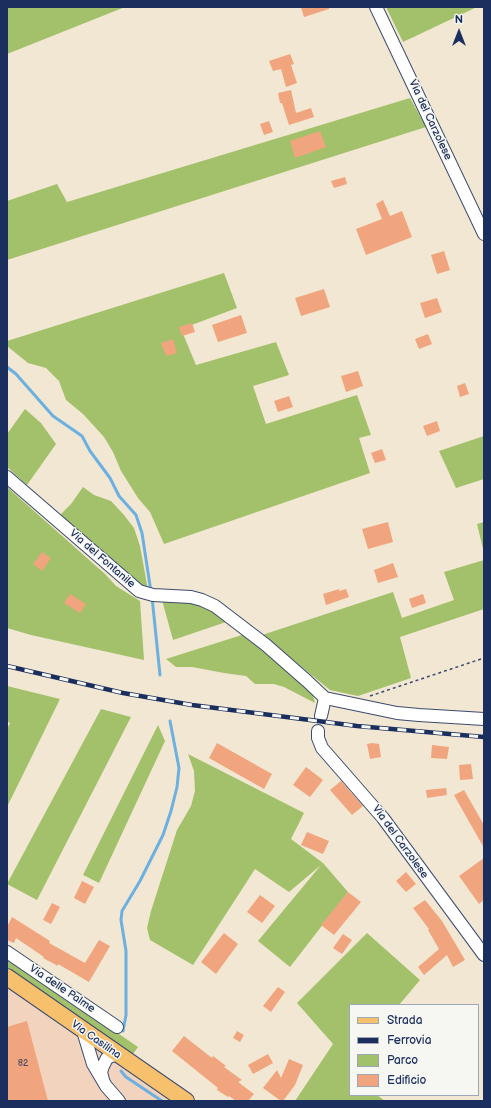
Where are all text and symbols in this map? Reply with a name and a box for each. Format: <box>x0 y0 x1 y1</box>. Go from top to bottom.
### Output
north arrow <box>439 12 479 52</box>
text: N <box>455 13 463 26</box>
street label: Via del Carzolese <box>406 78 454 162</box>
street label: Via del Fontanile <box>67 527 137 591</box>
street label: Via del Carzolese <box>369 803 431 881</box>
street label: Via delle Palme <box>27 962 97 1016</box>
legend <box>349 1004 479 1096</box>
text: Strada <box>387 1013 423 1028</box>
street label: Via Casilina <box>68 1018 124 1062</box>
text: Ferrovia <box>387 1033 431 1048</box>
text: Parco <box>387 1053 418 1068</box>
house number: 82 <box>18 1059 28 1069</box>
text: Edificio <box>387 1073 426 1088</box>

